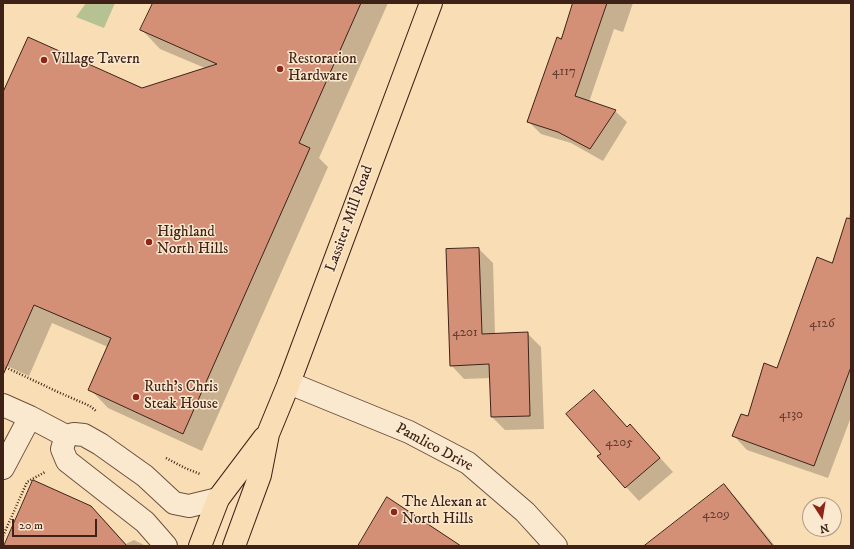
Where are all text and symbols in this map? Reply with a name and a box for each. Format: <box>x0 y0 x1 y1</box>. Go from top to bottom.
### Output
place label: Village Tavern <box>52 51 140 69</box>
place label: Restoration Hardware <box>288 51 357 86</box>
marker: Village Tavern <box>39 55 49 65</box>
marker: Restoration Hardware <box>275 64 285 74</box>
house number: 4117 <box>552 64 576 80</box>
street label: Lassiter Mill Road <box>322 163 378 275</box>
place label: Highland North Hills <box>157 224 228 259</box>
marker: Highland North Hills <box>144 237 154 247</box>
house number: 4126 <box>809 316 835 332</box>
house number: 4201 <box>452 325 478 341</box>
place label: Ruth's Chris Steak House <box>144 379 218 414</box>
marker: Ruth's Chris Steak House <box>131 392 141 402</box>
house number: 4130 <box>779 407 803 423</box>
street label: Pamlico Drive <box>392 420 476 476</box>
house number: 4205 <box>605 435 633 451</box>
place label: The Alexan at North Hills <box>402 494 487 529</box>
north arrow <box>802 497 842 537</box>
marker: The Alexan at North Hills <box>389 507 399 517</box>
house number: 4209 <box>702 507 730 523</box>
scale bar <box>14 511 99 537</box>
text: 20 m <box>19 518 43 533</box>
text: N <box>818 520 830 536</box>

